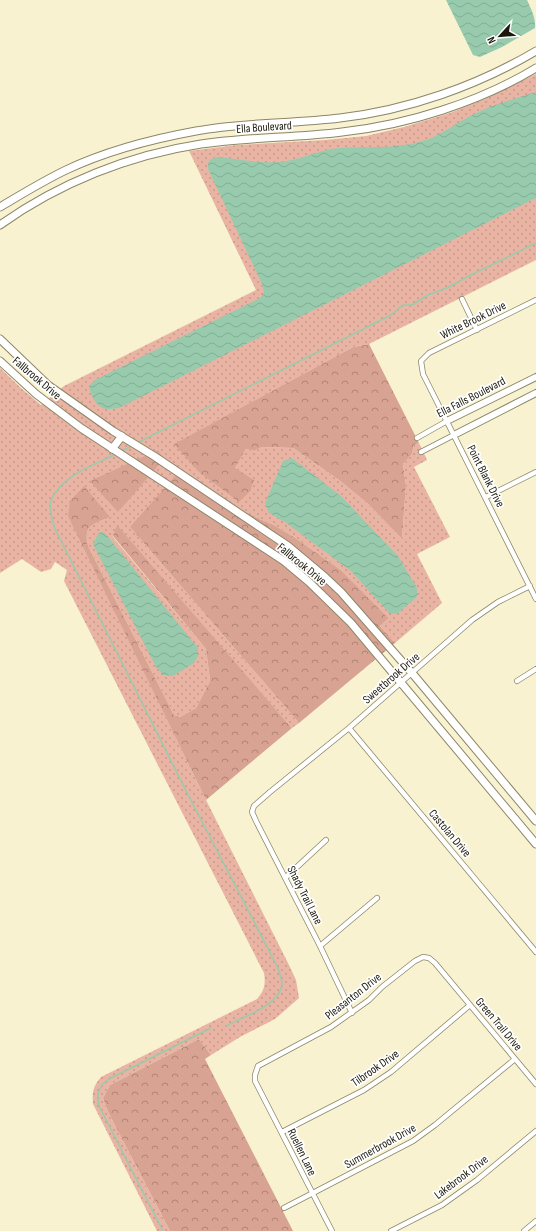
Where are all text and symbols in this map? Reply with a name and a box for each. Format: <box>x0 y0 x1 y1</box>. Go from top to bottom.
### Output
north arrow <box>480 16 520 56</box>
text: N <box>484 35 499 46</box>
street label: Ella Boulevard <box>236 118 292 137</box>
street label: White Brook Drive <box>438 298 509 343</box>
street label: Fallbrook Drive <box>9 354 64 403</box>
street label: Ella Falls Boulevard <box>434 374 508 421</box>
street label: Point Blank Drive <box>463 443 508 510</box>
street label: Fallbrook Drive <box>274 540 329 589</box>
street label: Sweetbrook Drive <box>360 649 423 707</box>
street label: Castolan Drive <box>425 806 474 860</box>
street label: Shady Trail Lane <box>283 863 326 927</box>
street label: Pleasanton Drive <box>322 970 385 1023</box>
street label: Green Trail Drive <box>472 995 525 1054</box>
street label: Tilbrook Drive <box>348 1046 402 1090</box>
street label: Summerbrook Drive <box>342 1121 419 1172</box>
street label: Ruellen Lane <box>284 1126 319 1178</box>
street label: Lakebrook Drive <box>431 1152 491 1203</box>

